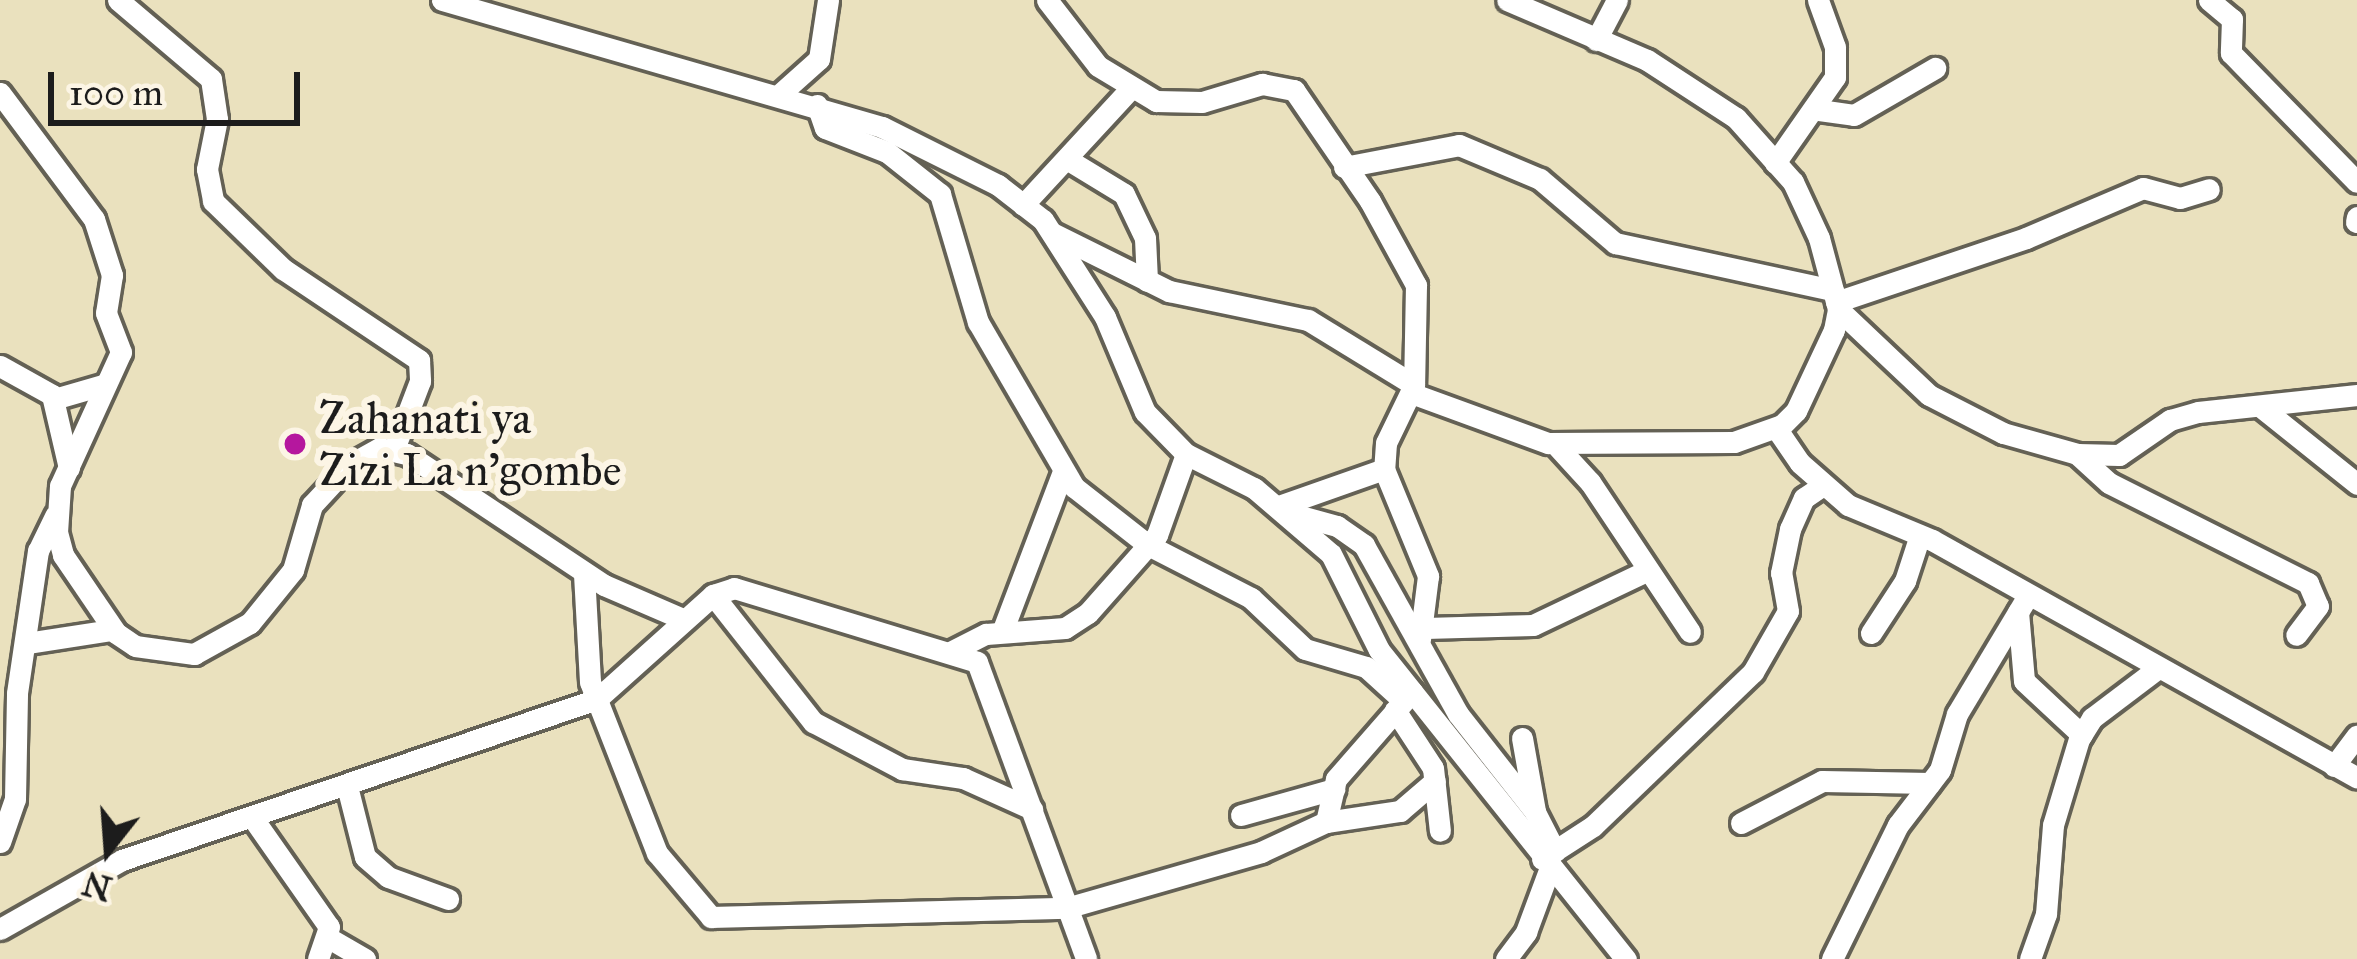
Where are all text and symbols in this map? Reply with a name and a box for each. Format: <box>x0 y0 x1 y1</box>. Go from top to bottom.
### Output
scale bar <box>54 48 306 122</box>
text: 100 m <box>69 71 163 115</box>
place label: Zahanati ya Zizi La n'gombe <box>319 391 621 497</box>
marker: Zahanati ya Zizi La n'gombe <box>282 431 308 457</box>
north arrow <box>48 791 168 911</box>
text: N <box>78 862 117 909</box>

